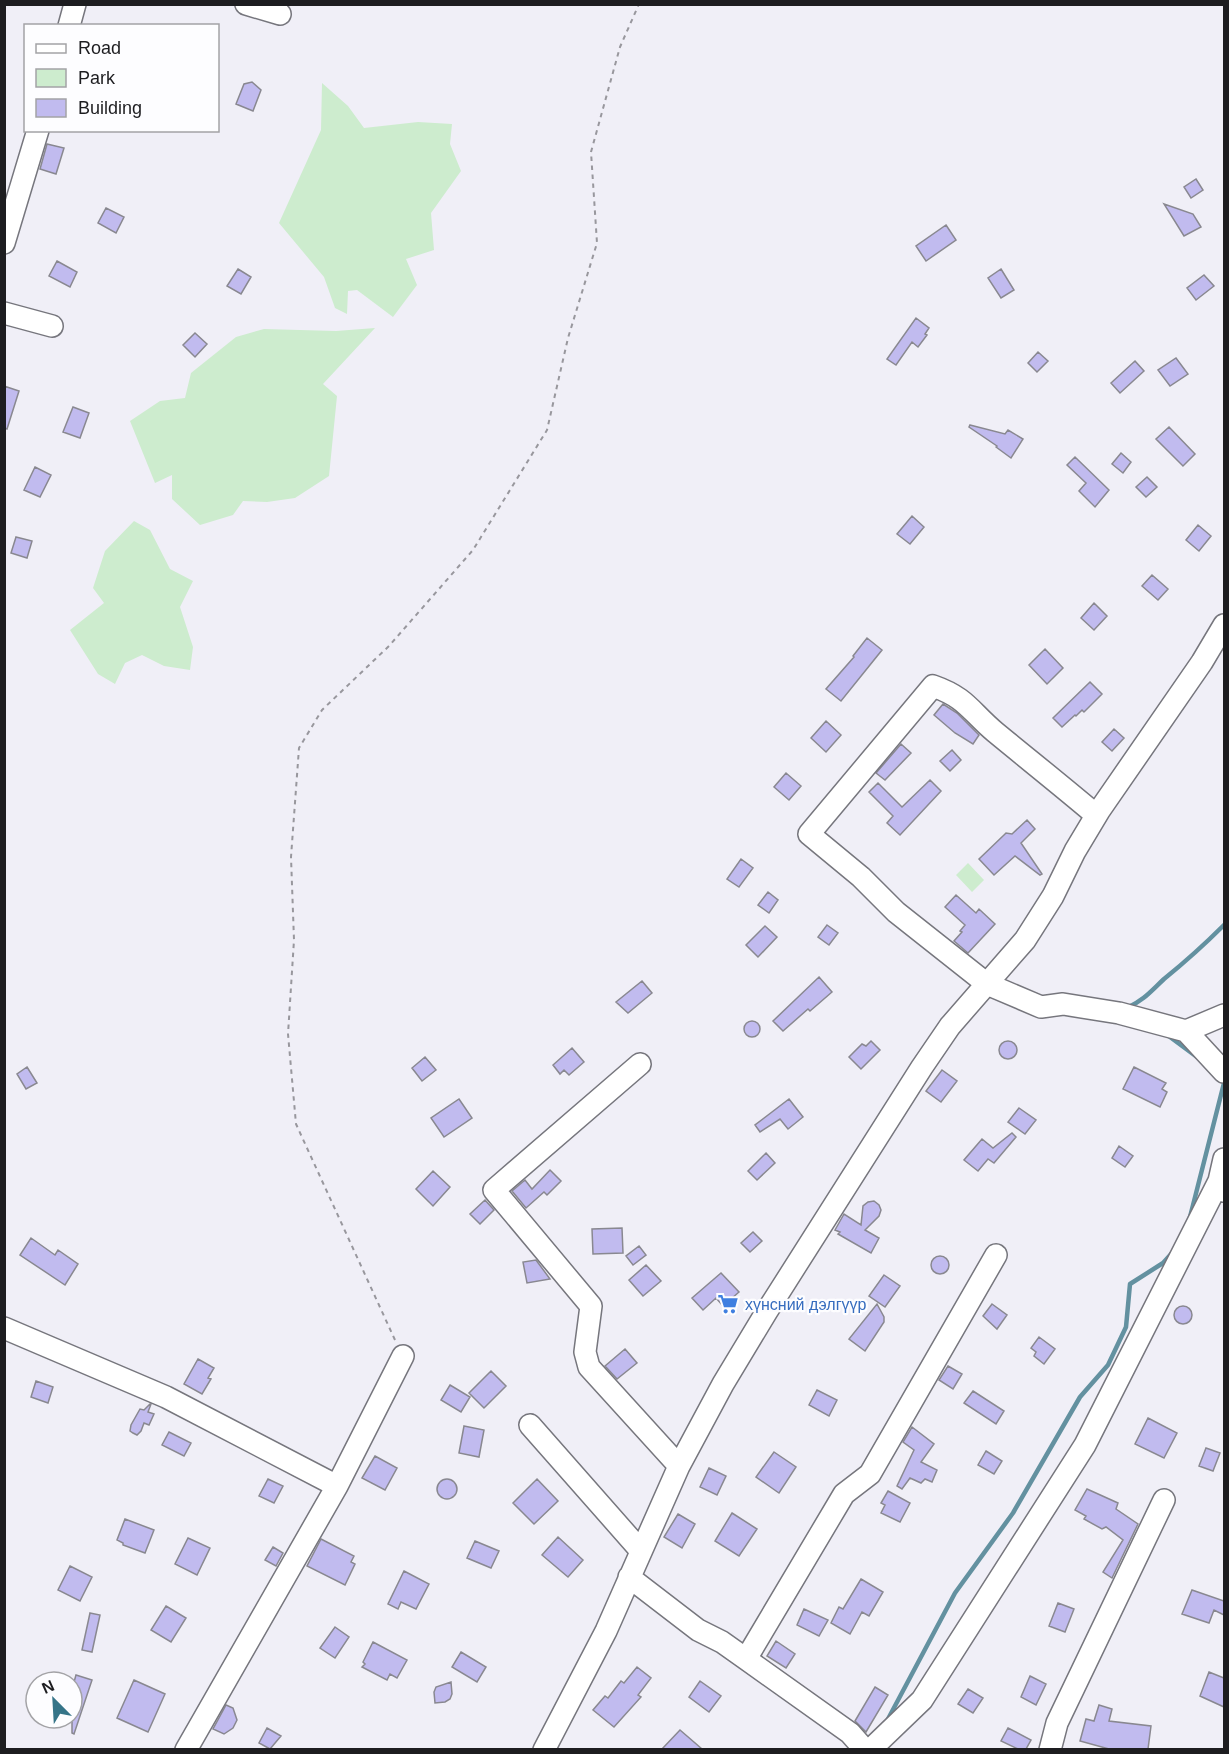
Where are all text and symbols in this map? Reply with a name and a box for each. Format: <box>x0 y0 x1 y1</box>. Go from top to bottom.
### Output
legend <box>24 24 219 132</box>
text: Road <box>78 38 121 58</box>
text: Park <box>78 68 116 88</box>
text: Building <box>78 98 142 118</box>
supermarket icon: хүнсний дэлгүүр <box>716 1292 740 1316</box>
place label: хүнсний дэлгүүр <box>745 1296 866 1313</box>
north arrow <box>24 1670 84 1730</box>
text: N <box>39 1677 57 1697</box>

